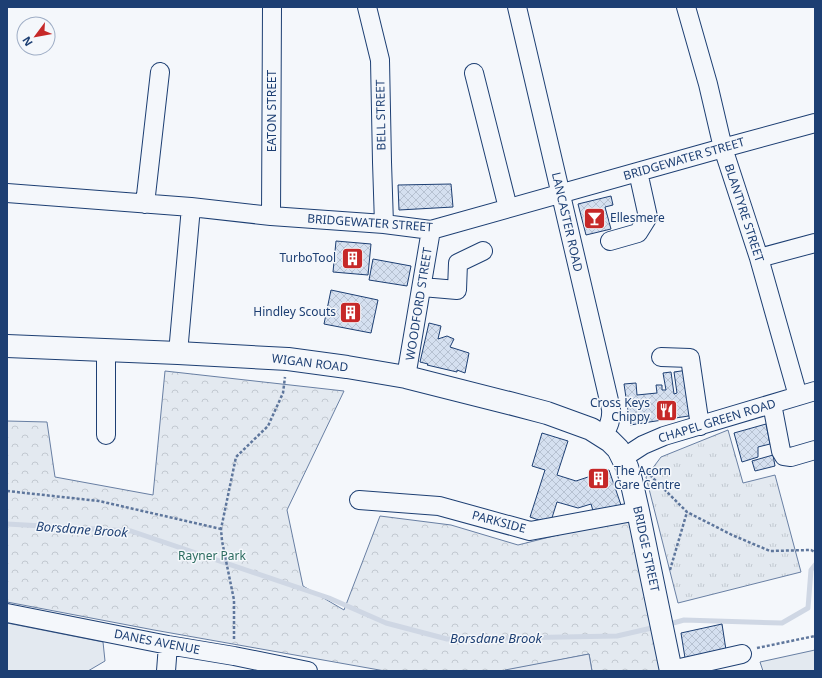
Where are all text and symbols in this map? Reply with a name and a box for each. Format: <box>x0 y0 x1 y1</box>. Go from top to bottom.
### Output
north arrow <box>16 16 56 56</box>
text: N <box>18 34 36 49</box>
street label: EATON STREET <box>263 70 280 152</box>
street label: BELL STREET <box>371 79 390 151</box>
street label: BRIDGEWATER STREET <box>621 133 747 184</box>
street label: BLANTYRE STREET <box>721 162 768 264</box>
street label: LANCASTER ROAD <box>548 170 587 274</box>
bar icon: Ellesmere <box>582 205 608 231</box>
place label: Ellesmere <box>610 209 665 226</box>
street label: BRIDGEWATER STREET <box>307 210 434 235</box>
building icon: TurboTool <box>339 245 365 271</box>
street label: WOODFORD STREET <box>401 246 436 362</box>
place label: TurboTool <box>279 249 336 266</box>
building icon: Hindley Scouts <box>338 299 364 325</box>
place label: Hindley Scouts <box>253 303 336 320</box>
street label: WIGAN ROAD <box>271 349 349 376</box>
place label: Cross Keys Chippy <box>590 394 651 425</box>
street label: CHAPEL GREEN ROAD <box>656 394 778 447</box>
restaurant icon: Cross Keys Chippy <box>653 397 679 423</box>
place label: The Acorn Care Centre <box>614 462 681 493</box>
building icon: The Acorn Care Centre <box>585 465 611 491</box>
street label: BRIDGE STREET <box>629 504 664 594</box>
street label: PARKSIDE <box>470 506 528 537</box>
water label: Borsdane Brook <box>35 517 129 541</box>
park label: Rayner Park <box>178 547 247 564</box>
street label: DANES AVENUE <box>113 625 202 658</box>
water label: Borsdane Brook <box>450 629 543 647</box>

